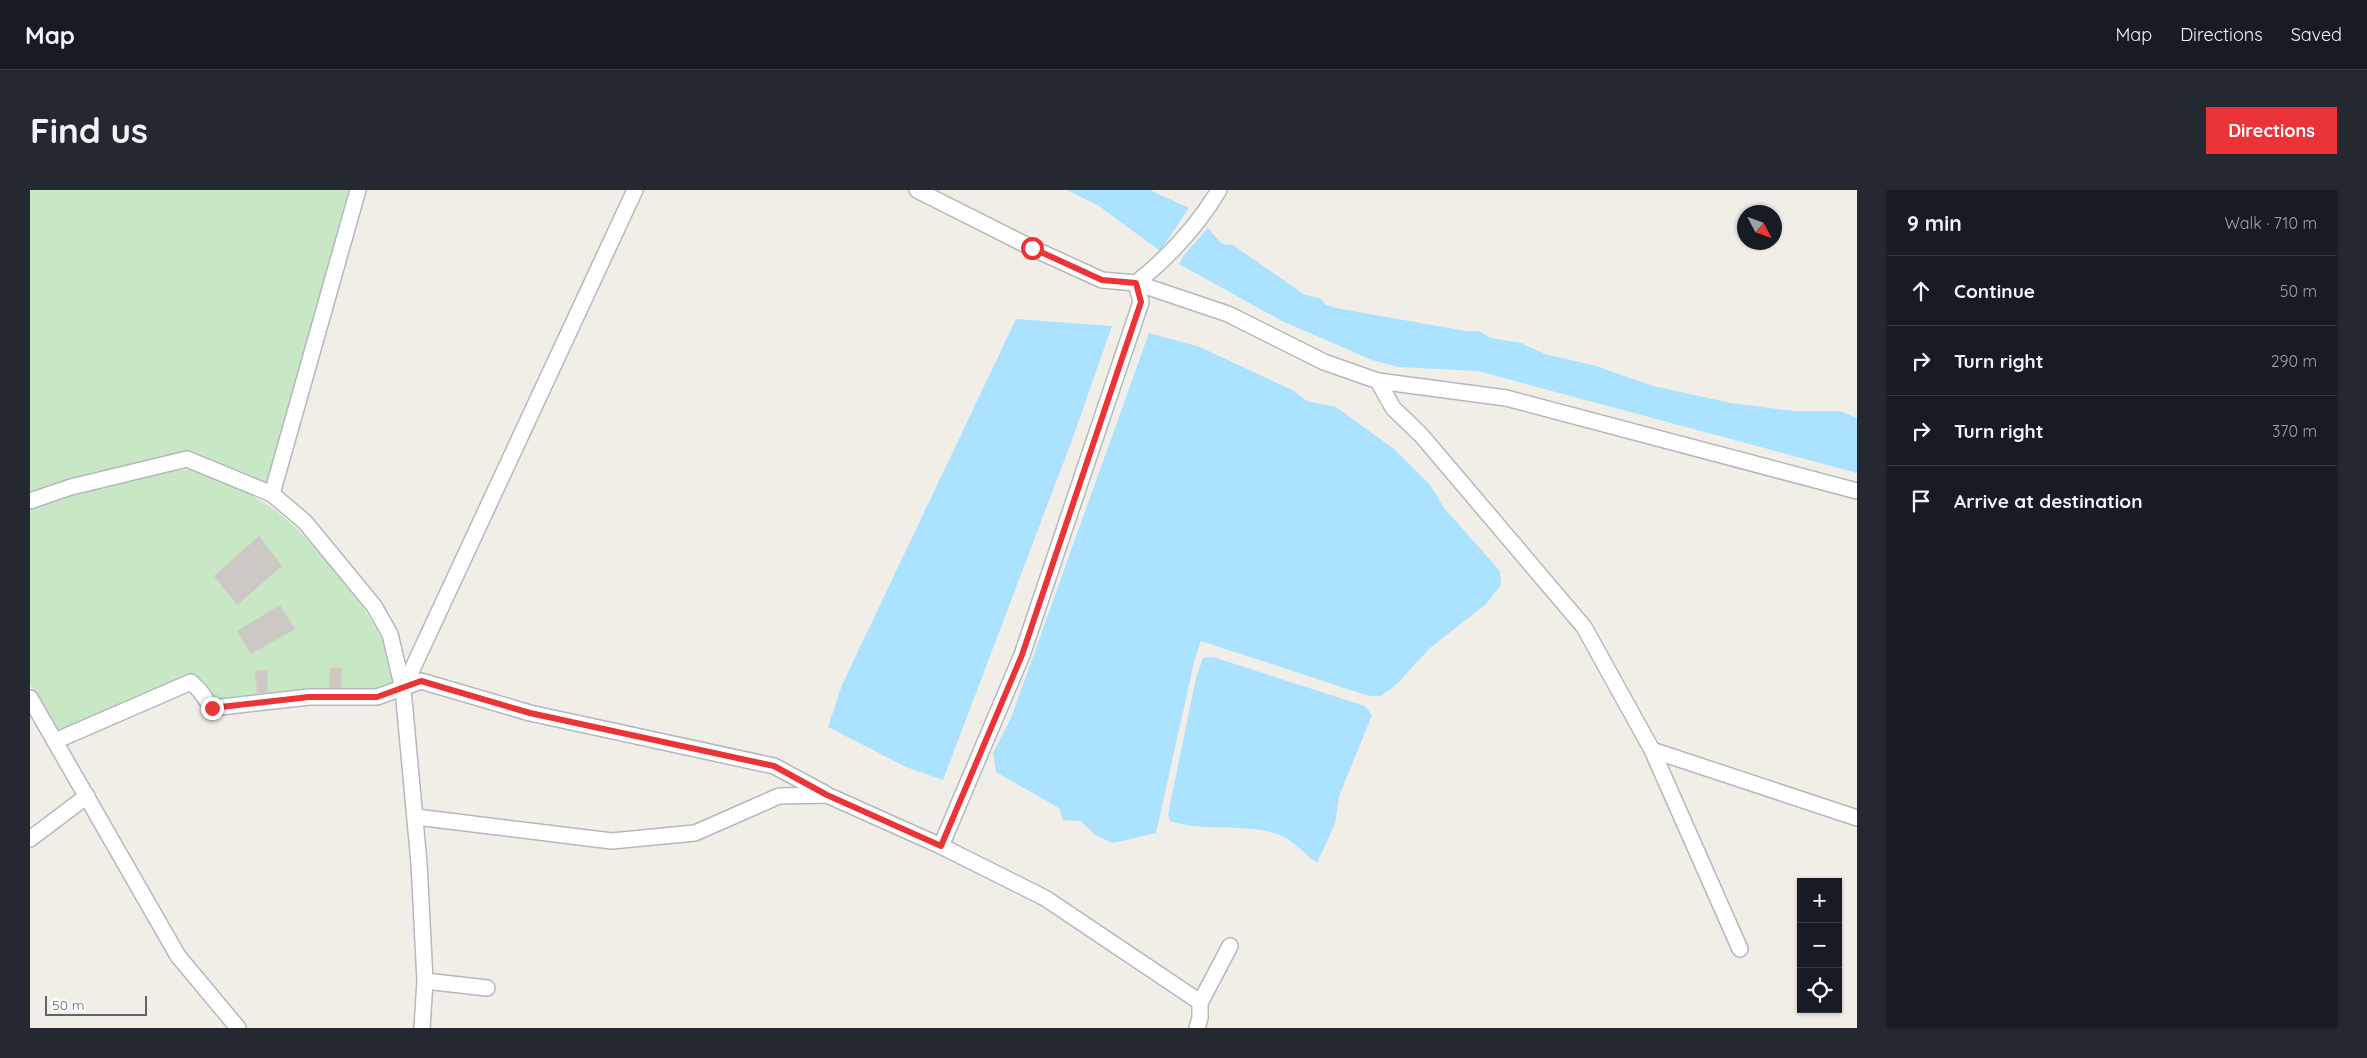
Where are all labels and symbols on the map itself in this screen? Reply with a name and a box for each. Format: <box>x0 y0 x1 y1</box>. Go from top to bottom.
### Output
north arrow <box>1737 205 1782 250</box>
route start <box>1021 237 1044 260</box>
route end <box>201 697 224 720</box>
scale bar <box>45 993 148 1016</box>

